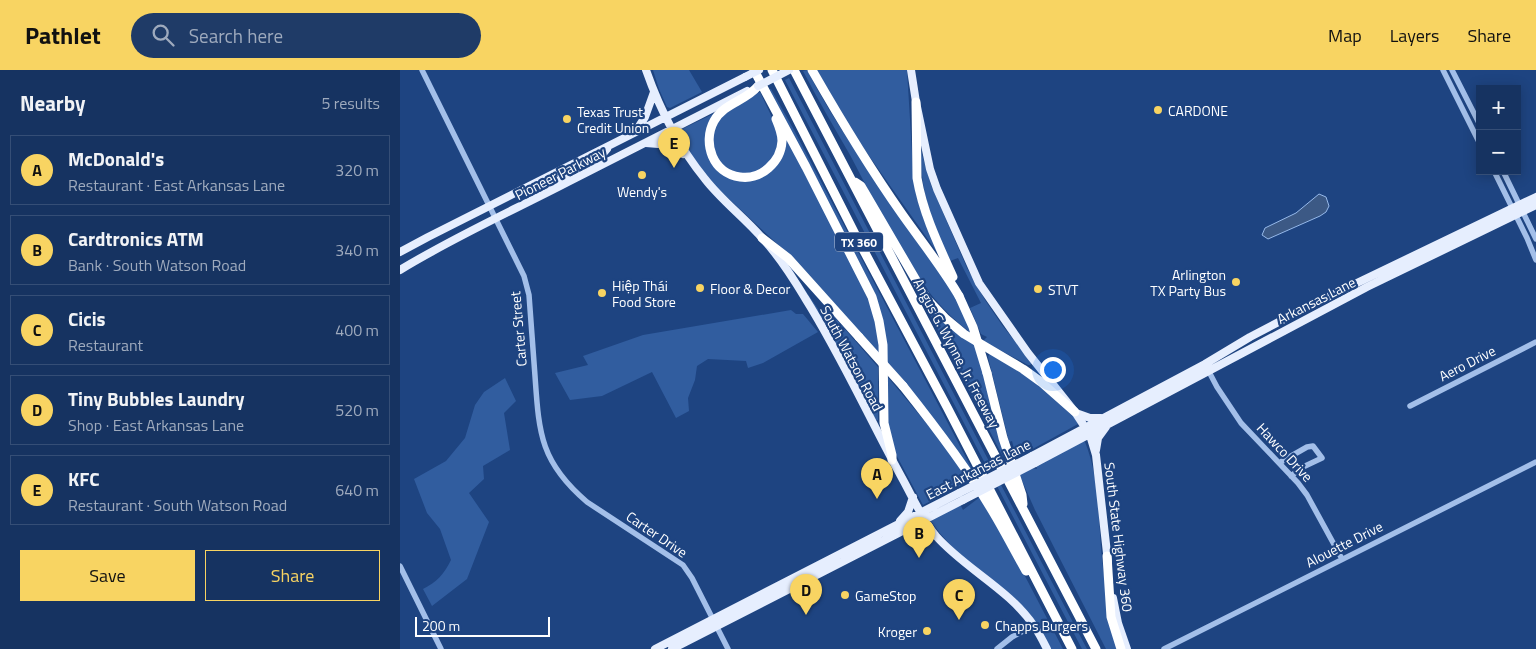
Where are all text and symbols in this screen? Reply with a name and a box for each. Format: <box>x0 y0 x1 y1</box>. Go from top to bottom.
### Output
search box <box>131 13 481 58</box>
text: Pathlet <box>25 17 101 53</box>
icon: search <box>149 21 177 49</box>
text: Search here <box>189 21 283 50</box>
text: Map <box>1328 22 1362 49</box>
text: Layers <box>1390 22 1439 49</box>
text: Share <box>1467 22 1511 49</box>
map controls <box>1476 85 1521 175</box>
button: + <box>1476 85 1521 130</box>
text: Nearby <box>20 87 85 119</box>
text: 5 results <box>321 91 380 115</box>
place label: CARDONE <box>1168 100 1228 121</box>
place label: Texas Trust Credit Union <box>577 101 649 138</box>
marker: CARDONE <box>1152 104 1164 116</box>
marker: Texas Trust Credit Union <box>561 113 573 125</box>
pin: E <box>658 127 690 168</box>
button: − <box>1476 130 1521 175</box>
street label: Pioneer Parkway <box>511 141 609 205</box>
text: McDonald's <box>68 144 164 173</box>
text: A <box>32 158 42 182</box>
text: 320 m <box>335 158 379 182</box>
marker: Wendy's <box>636 169 648 181</box>
text: Restaurant · East Arkansas Lane <box>68 173 285 197</box>
place label: Wendy's <box>617 181 667 202</box>
text: Cardtronics ATM <box>68 224 204 253</box>
road number: TX 360 <box>835 232 883 252</box>
text: B <box>32 238 42 262</box>
text: 340 m <box>335 238 379 262</box>
text: Bank · South Watson Road <box>68 253 246 277</box>
place label: Arlington TX Party Bus <box>1150 264 1226 301</box>
street label: Arkansas Lane <box>1273 271 1359 329</box>
street label: Angus G. Wynne, Jr. Freeway <box>909 274 1006 432</box>
place label: Hiệp Thái Food Store <box>612 275 676 312</box>
marker: Arlington TX Party Bus <box>1230 276 1242 288</box>
place label: Floor & Decor <box>710 278 791 299</box>
place label: STVT <box>1048 279 1079 300</box>
marker: Floor & Decor <box>694 282 706 294</box>
marker: STVT <box>1032 283 1044 295</box>
marker: Hiệp Thái Food Store <box>596 287 608 299</box>
street label: Carter Street <box>504 290 532 368</box>
street label: South Watson Road <box>815 301 889 415</box>
text: Cicis <box>68 304 106 333</box>
text: C <box>33 318 41 342</box>
text: 400 m <box>335 318 379 342</box>
text: Restaurant <box>68 333 143 357</box>
street label: Aero Drive <box>1435 340 1499 386</box>
your location <box>1040 357 1066 383</box>
text: Tiny Bubbles Laundry <box>68 384 244 413</box>
text: D <box>32 398 42 422</box>
text: 520 m <box>335 398 379 422</box>
text: Shop · East Arkansas Lane <box>68 413 244 437</box>
street label: Hawco Drive <box>1252 418 1318 486</box>
street label: East Arkansas Lane <box>922 434 1034 504</box>
pin: A <box>861 458 893 499</box>
street label: South State Highway 360 <box>1099 461 1139 613</box>
text: KFC <box>68 464 100 493</box>
text: E <box>33 478 41 502</box>
text: 640 m <box>335 478 379 502</box>
text: Restaurant · South Watson Road <box>68 493 287 517</box>
street label: Carter Drive <box>622 506 692 562</box>
street label: Alouette Drive <box>1302 516 1386 572</box>
pin: B <box>903 517 935 558</box>
button: Save <box>20 550 195 601</box>
button: Share <box>205 550 380 601</box>
pin: D <box>790 574 822 615</box>
pin: C <box>943 579 975 620</box>
place label: GameStop <box>855 585 917 606</box>
marker: GameStop <box>839 589 851 601</box>
scale bar <box>415 614 550 637</box>
text: 200 m <box>422 615 460 636</box>
place label: Chapps Burgers <box>995 615 1088 636</box>
marker: Chapps Burgers <box>979 619 991 631</box>
place label: Kroger <box>878 621 917 642</box>
marker: Kroger <box>921 625 933 637</box>

